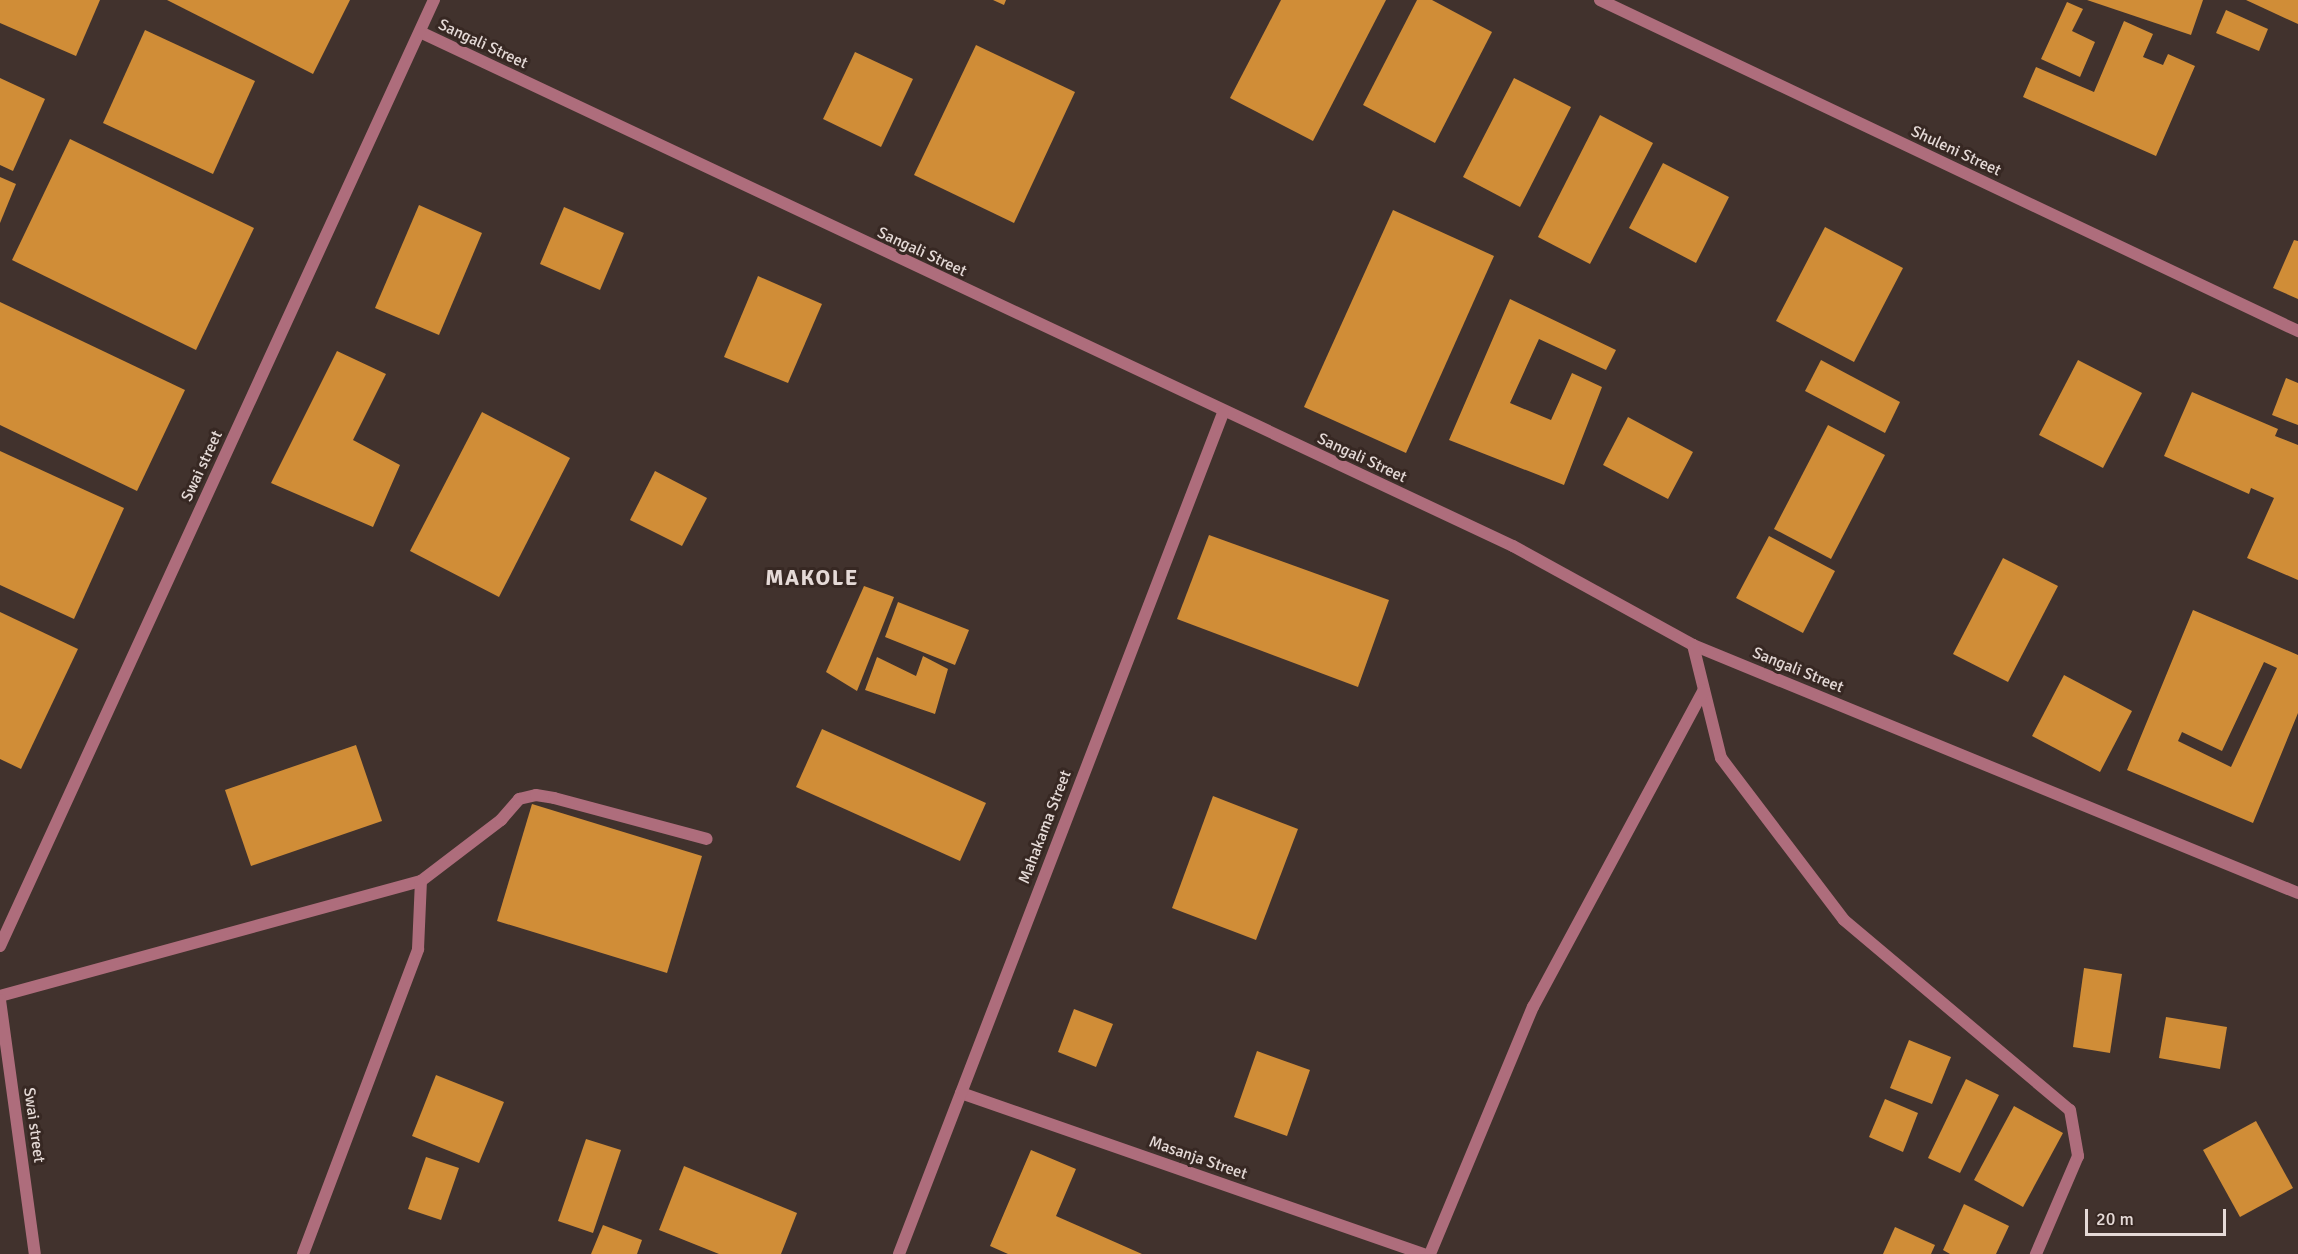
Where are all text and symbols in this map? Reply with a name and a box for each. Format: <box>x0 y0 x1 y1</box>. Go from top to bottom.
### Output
street label: Sangali Street <box>435 15 531 73</box>
street label: Shuleni Street <box>1908 122 2004 180</box>
street label: Sangali Street <box>874 223 970 281</box>
street label: Swai street <box>177 428 227 504</box>
street label: Sangali Street <box>1314 429 1410 487</box>
district label: MAKOLE <box>765 565 859 591</box>
street label: Sangali Street <box>1750 643 1846 697</box>
street label: Mahakama Street <box>1015 768 1075 886</box>
street label: Swai street <box>19 1086 49 1164</box>
street label: Masanja Street <box>1146 1132 1250 1184</box>
scale bar <box>2088 1197 2229 1235</box>
text: 20 m <box>2096 1208 2134 1230</box>

